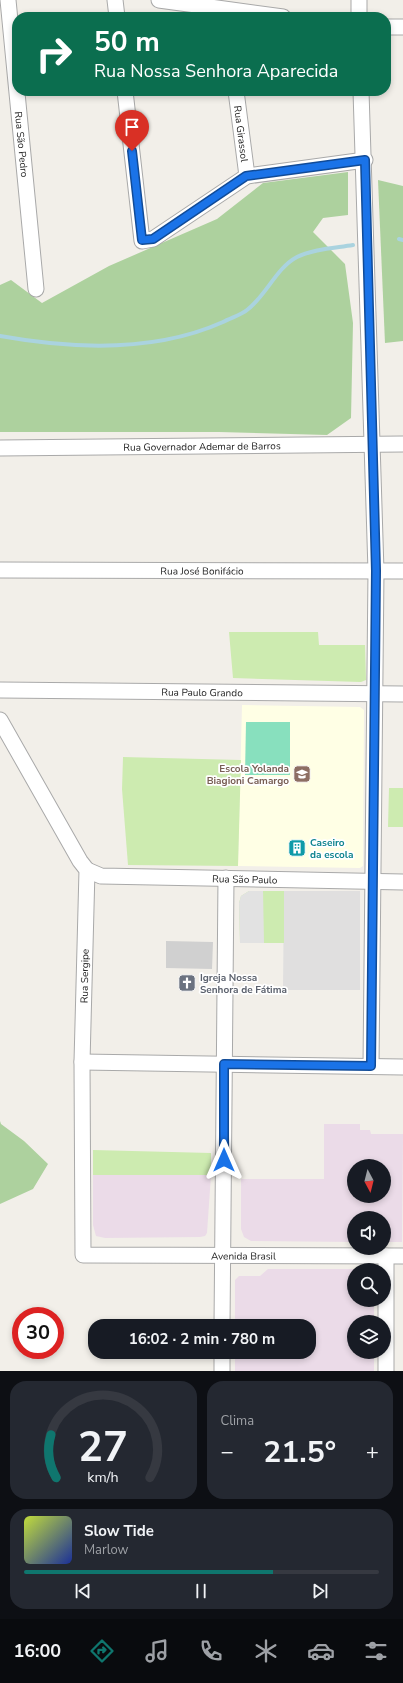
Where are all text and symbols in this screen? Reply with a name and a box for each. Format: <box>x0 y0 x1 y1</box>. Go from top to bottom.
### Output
text: 50 m <box>94 23 160 61</box>
icon: right <box>28 28 80 80</box>
text: Rua Nossa Senhora Aparecida <box>94 59 338 83</box>
street label: Rua Girassol <box>230 105 251 163</box>
pin <box>115 110 149 151</box>
street label: Rua São Pedro <box>11 111 31 178</box>
icon: arrive <box>121 116 143 138</box>
street label: Rua Governador Ademar de Barros <box>123 439 281 455</box>
street label: Rua José Bonifácio <box>160 564 244 579</box>
street label: Rua Paulo Grando <box>161 686 243 700</box>
place label: Escola Yolanda Biagioni Camargo <box>207 762 289 788</box>
school or university icon: Escola Yolanda Biagioni Camargo <box>292 764 312 784</box>
place label: Caseiro da escola <box>310 836 354 862</box>
building icon: Caseiro da escola <box>287 838 307 858</box>
street label: Rua São Paulo <box>212 872 278 888</box>
street label: Rua Sergipe <box>78 949 92 1003</box>
place label: Igreja Nossa Senhora de Fátima <box>200 971 287 997</box>
church icon: Igreja Nossa Senhora de Fátima <box>177 973 197 993</box>
position arrow <box>203 1139 245 1181</box>
north arrow <box>347 1159 391 1203</box>
map controls <box>347 1159 391 1359</box>
button: sound <box>347 1211 391 1255</box>
street label: Avenida Brasil <box>211 1249 276 1264</box>
button: search <box>347 1263 391 1307</box>
speed limit sign: 30 <box>12 1307 64 1359</box>
button: layers <box>347 1315 391 1359</box>
text: 16:02 · 2 min · 780 m <box>129 1329 275 1349</box>
text: Clima <box>221 1412 254 1430</box>
text: 27 <box>78 1419 128 1476</box>
text: 21.5° <box>263 1432 336 1473</box>
text: − <box>221 1437 234 1467</box>
text: + <box>366 1437 379 1467</box>
text: km/h <box>88 1468 119 1487</box>
text: Slow Tide <box>84 1521 154 1541</box>
text: Marlow <box>84 1541 129 1559</box>
icon: previous <box>72 1580 94 1602</box>
icon: pause <box>190 1580 212 1602</box>
icon: next <box>309 1580 331 1602</box>
icon: directions <box>88 1637 116 1665</box>
icon: music <box>143 1637 171 1665</box>
icon: phone <box>197 1637 225 1665</box>
icon: climate <box>252 1637 280 1665</box>
icon: car <box>307 1637 335 1665</box>
icon: filters <box>362 1637 390 1665</box>
text: 16:00 <box>13 1639 61 1663</box>

